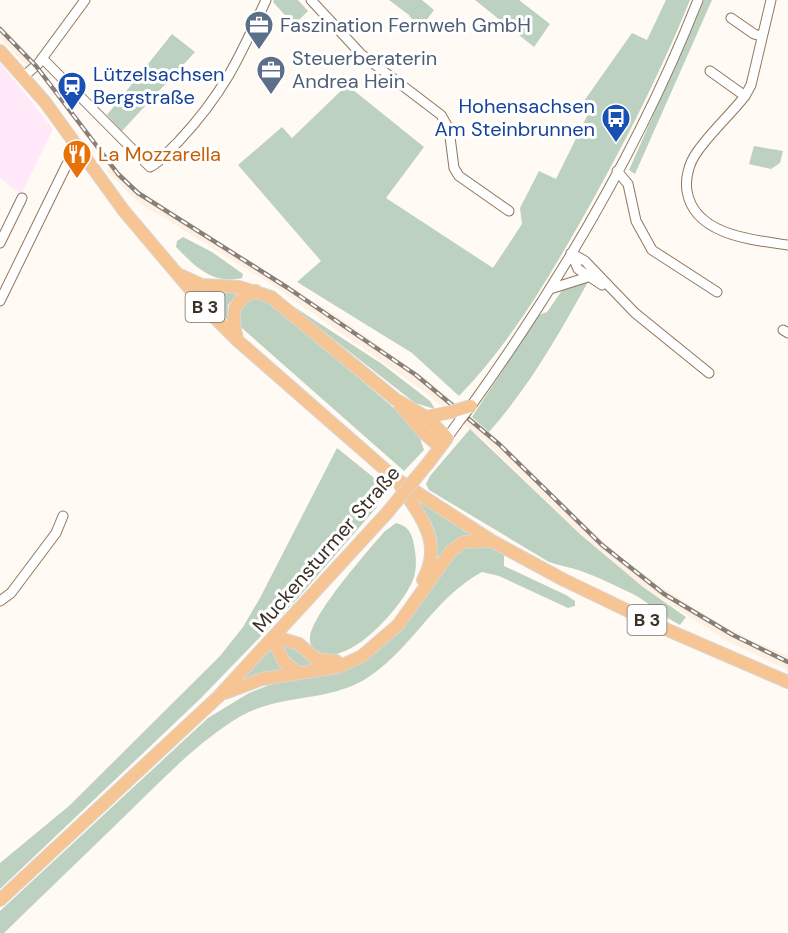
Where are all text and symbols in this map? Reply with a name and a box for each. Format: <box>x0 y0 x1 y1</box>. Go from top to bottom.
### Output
office icon: Faszination Fernweh GmbH <box>243 9 275 51</box>
place label: Faszination Fernweh GmbH <box>280 12 531 38</box>
place label: Steuerberaterin Andrea Hein <box>292 45 437 94</box>
office icon: Steuerberaterin Andrea Hein <box>255 54 287 96</box>
place label: Lützelsachsen Bergstraße <box>93 61 225 110</box>
station icon: Lützelsachsen Bergstraße <box>56 70 88 112</box>
place label: Hohensachsen Am Steinbrunnen <box>435 93 595 142</box>
bus stop icon: Hohensachsen Am Steinbrunnen <box>600 102 632 144</box>
restaurant icon: La Mozzarella <box>61 138 93 180</box>
place label: La Mozzarella <box>98 141 221 167</box>
road number: B 3 <box>186 292 224 322</box>
street label: Muckensturmer Straße <box>247 460 405 638</box>
road number: B 3 <box>628 605 666 635</box>

